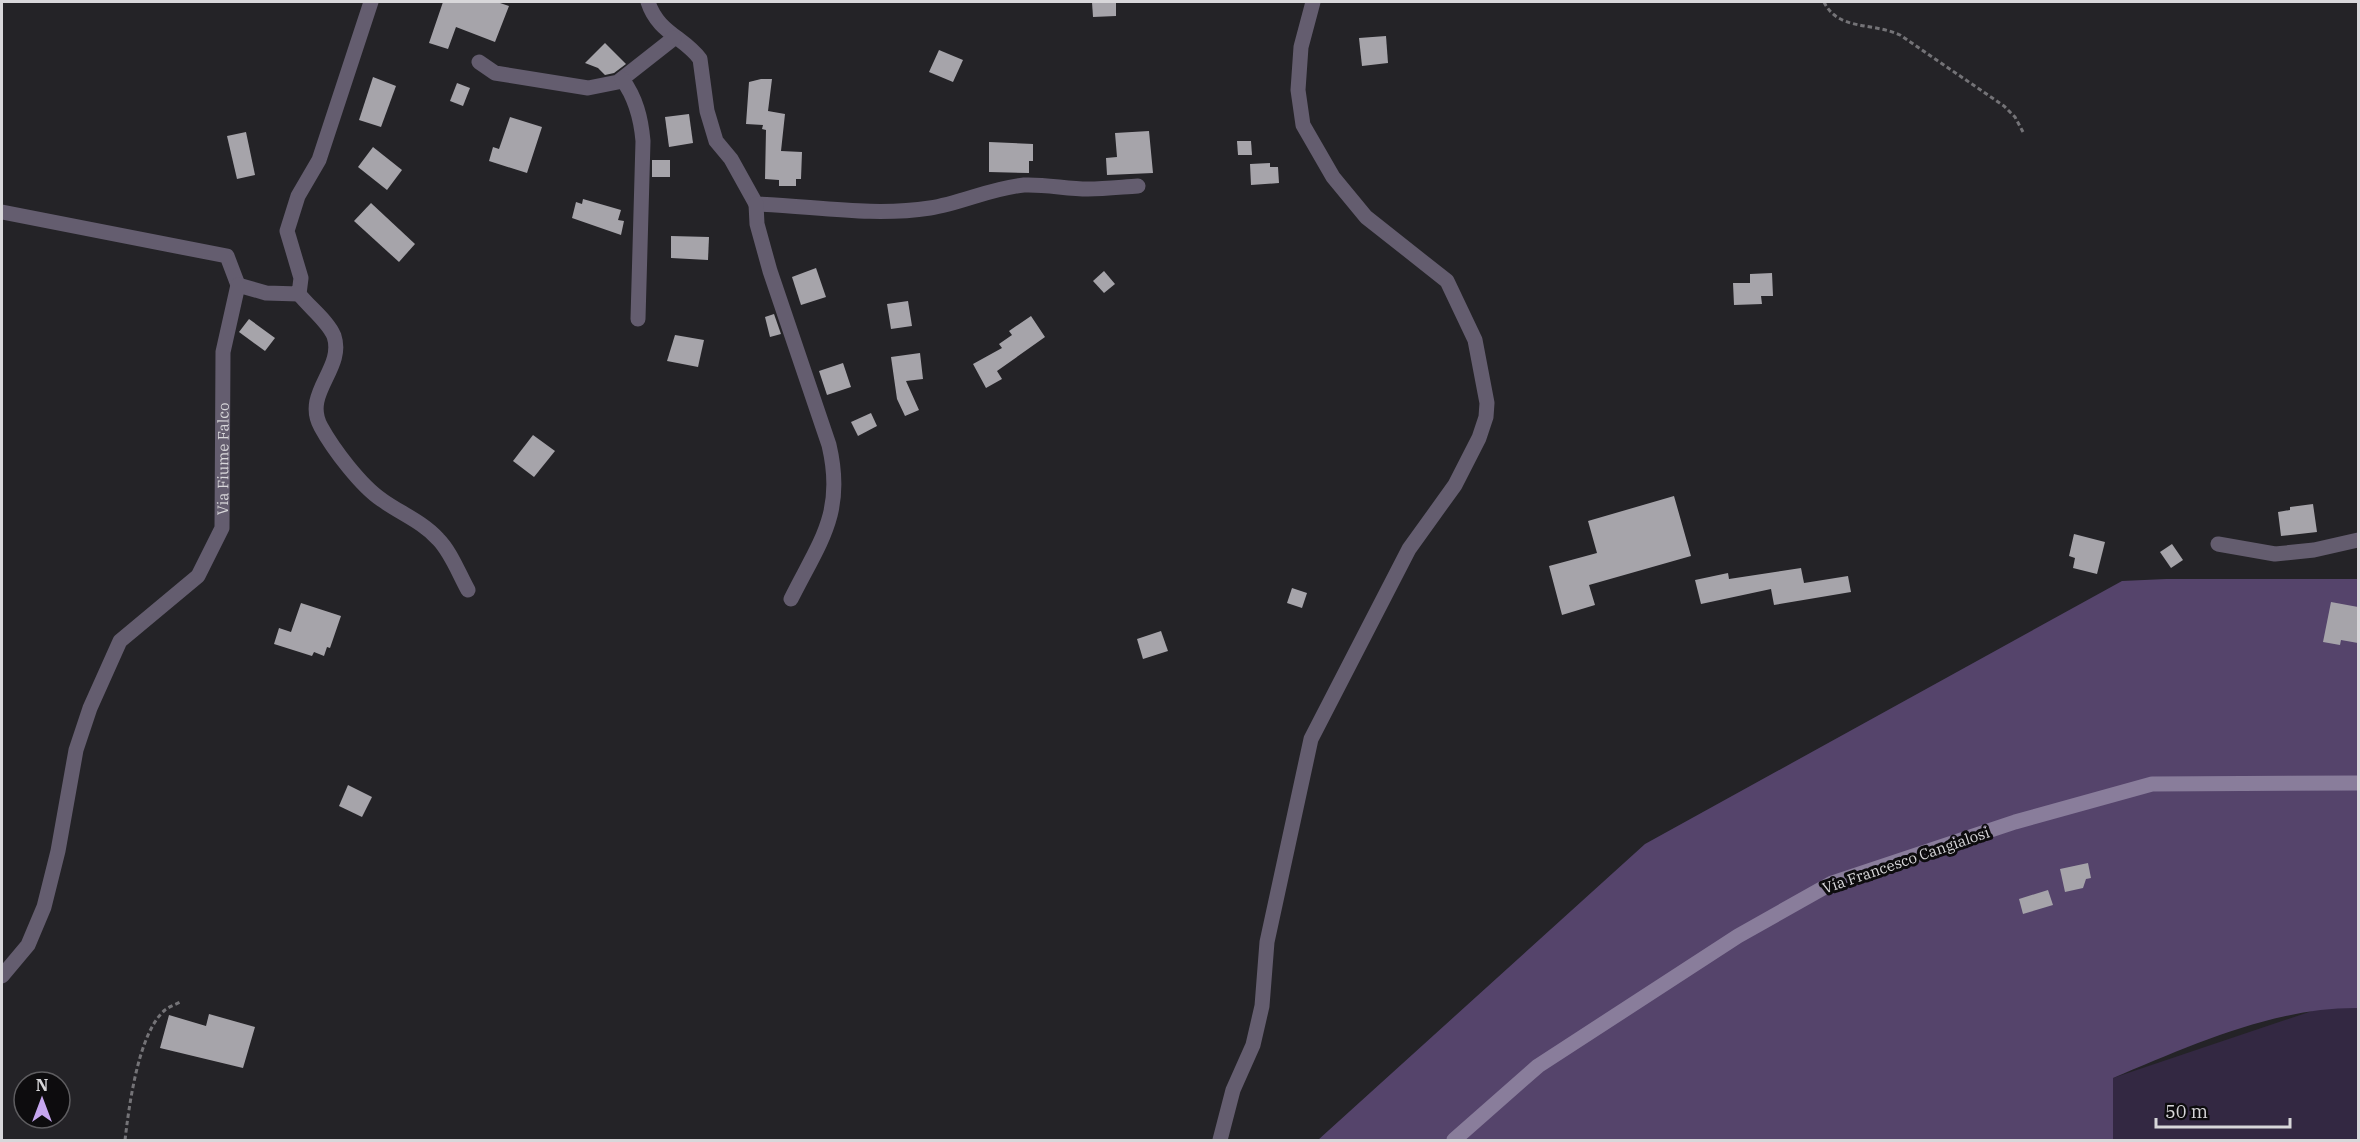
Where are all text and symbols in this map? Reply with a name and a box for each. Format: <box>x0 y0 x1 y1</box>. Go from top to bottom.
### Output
street label: Via Fiume Falco <box>213 403 232 515</box>
street label: Via Francesco Cangialosi <box>1820 822 1992 898</box>
north arrow <box>12 1070 72 1130</box>
text: N <box>36 1075 48 1095</box>
scale bar <box>2156 1091 2290 1129</box>
text: 50 m <box>2165 1100 2208 1123</box>

